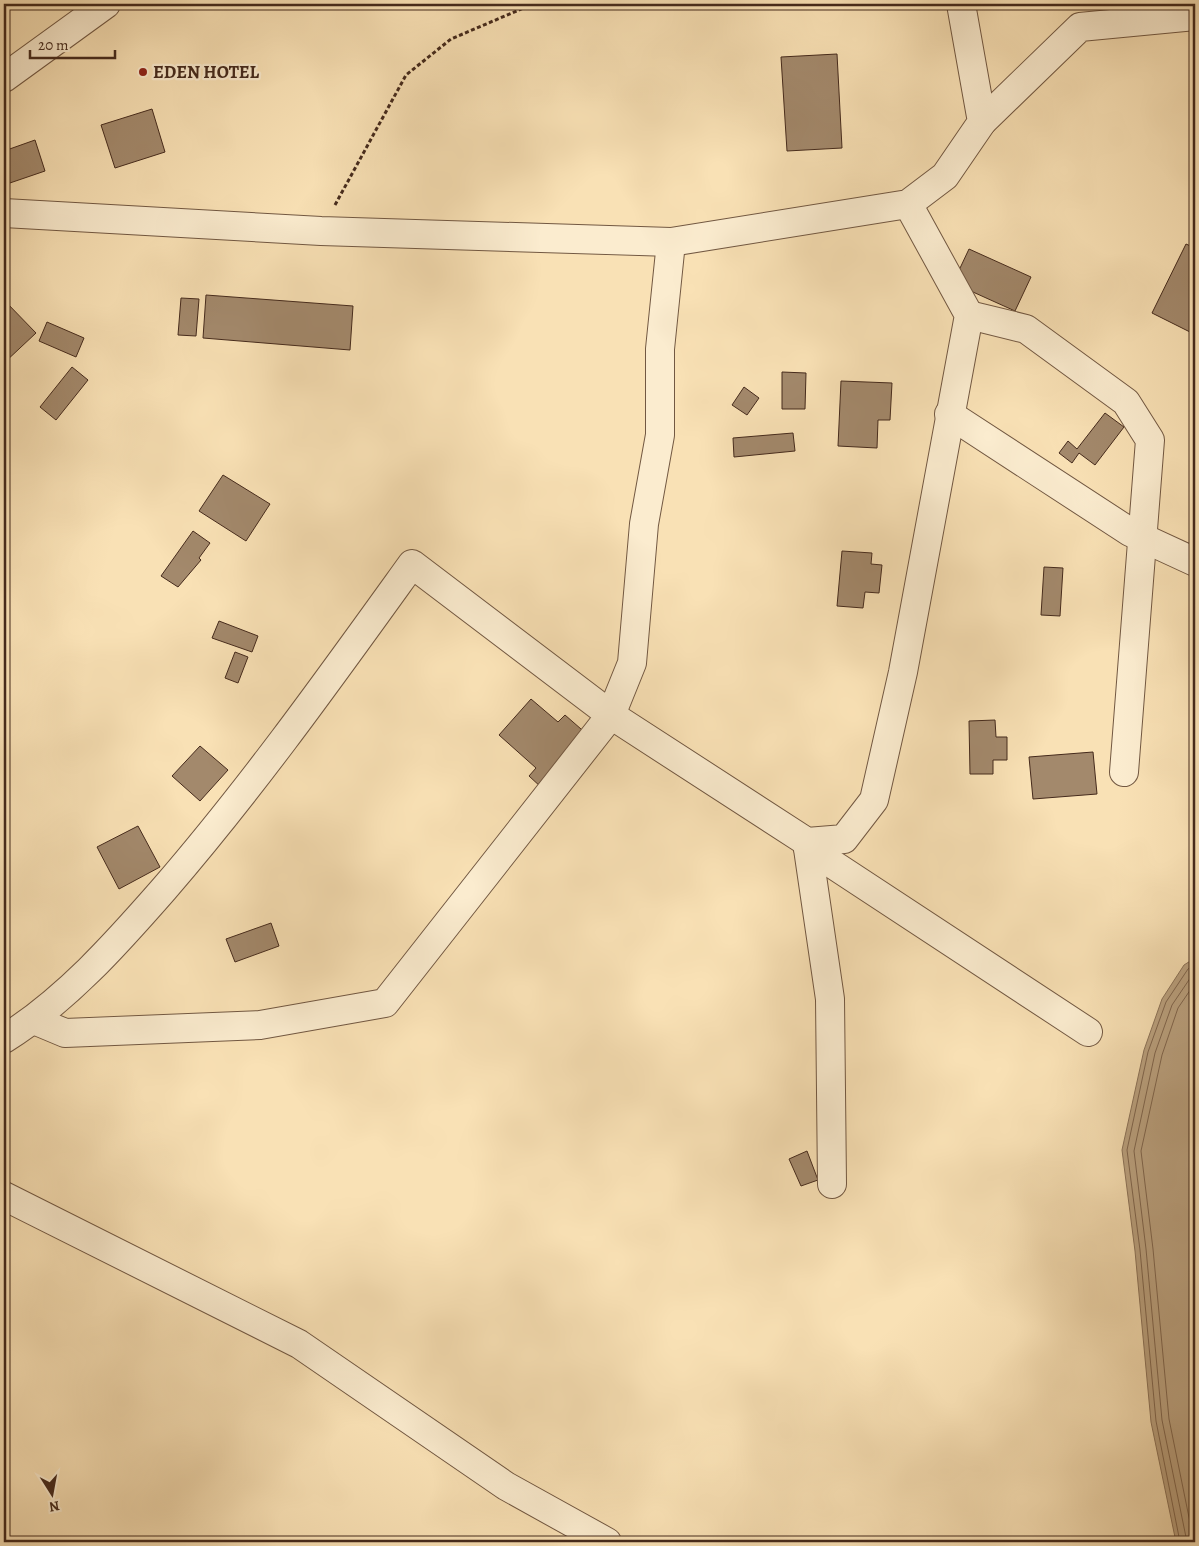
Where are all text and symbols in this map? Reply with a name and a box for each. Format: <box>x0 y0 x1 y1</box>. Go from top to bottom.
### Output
scale bar <box>30 28 115 60</box>
text: 20 m <box>38 35 69 55</box>
place label: EDEN HOTEL <box>153 60 260 84</box>
marker: EDEN HOTEL <box>137 66 149 78</box>
north arrow <box>28 1468 78 1518</box>
text: N <box>48 1496 61 1517</box>

